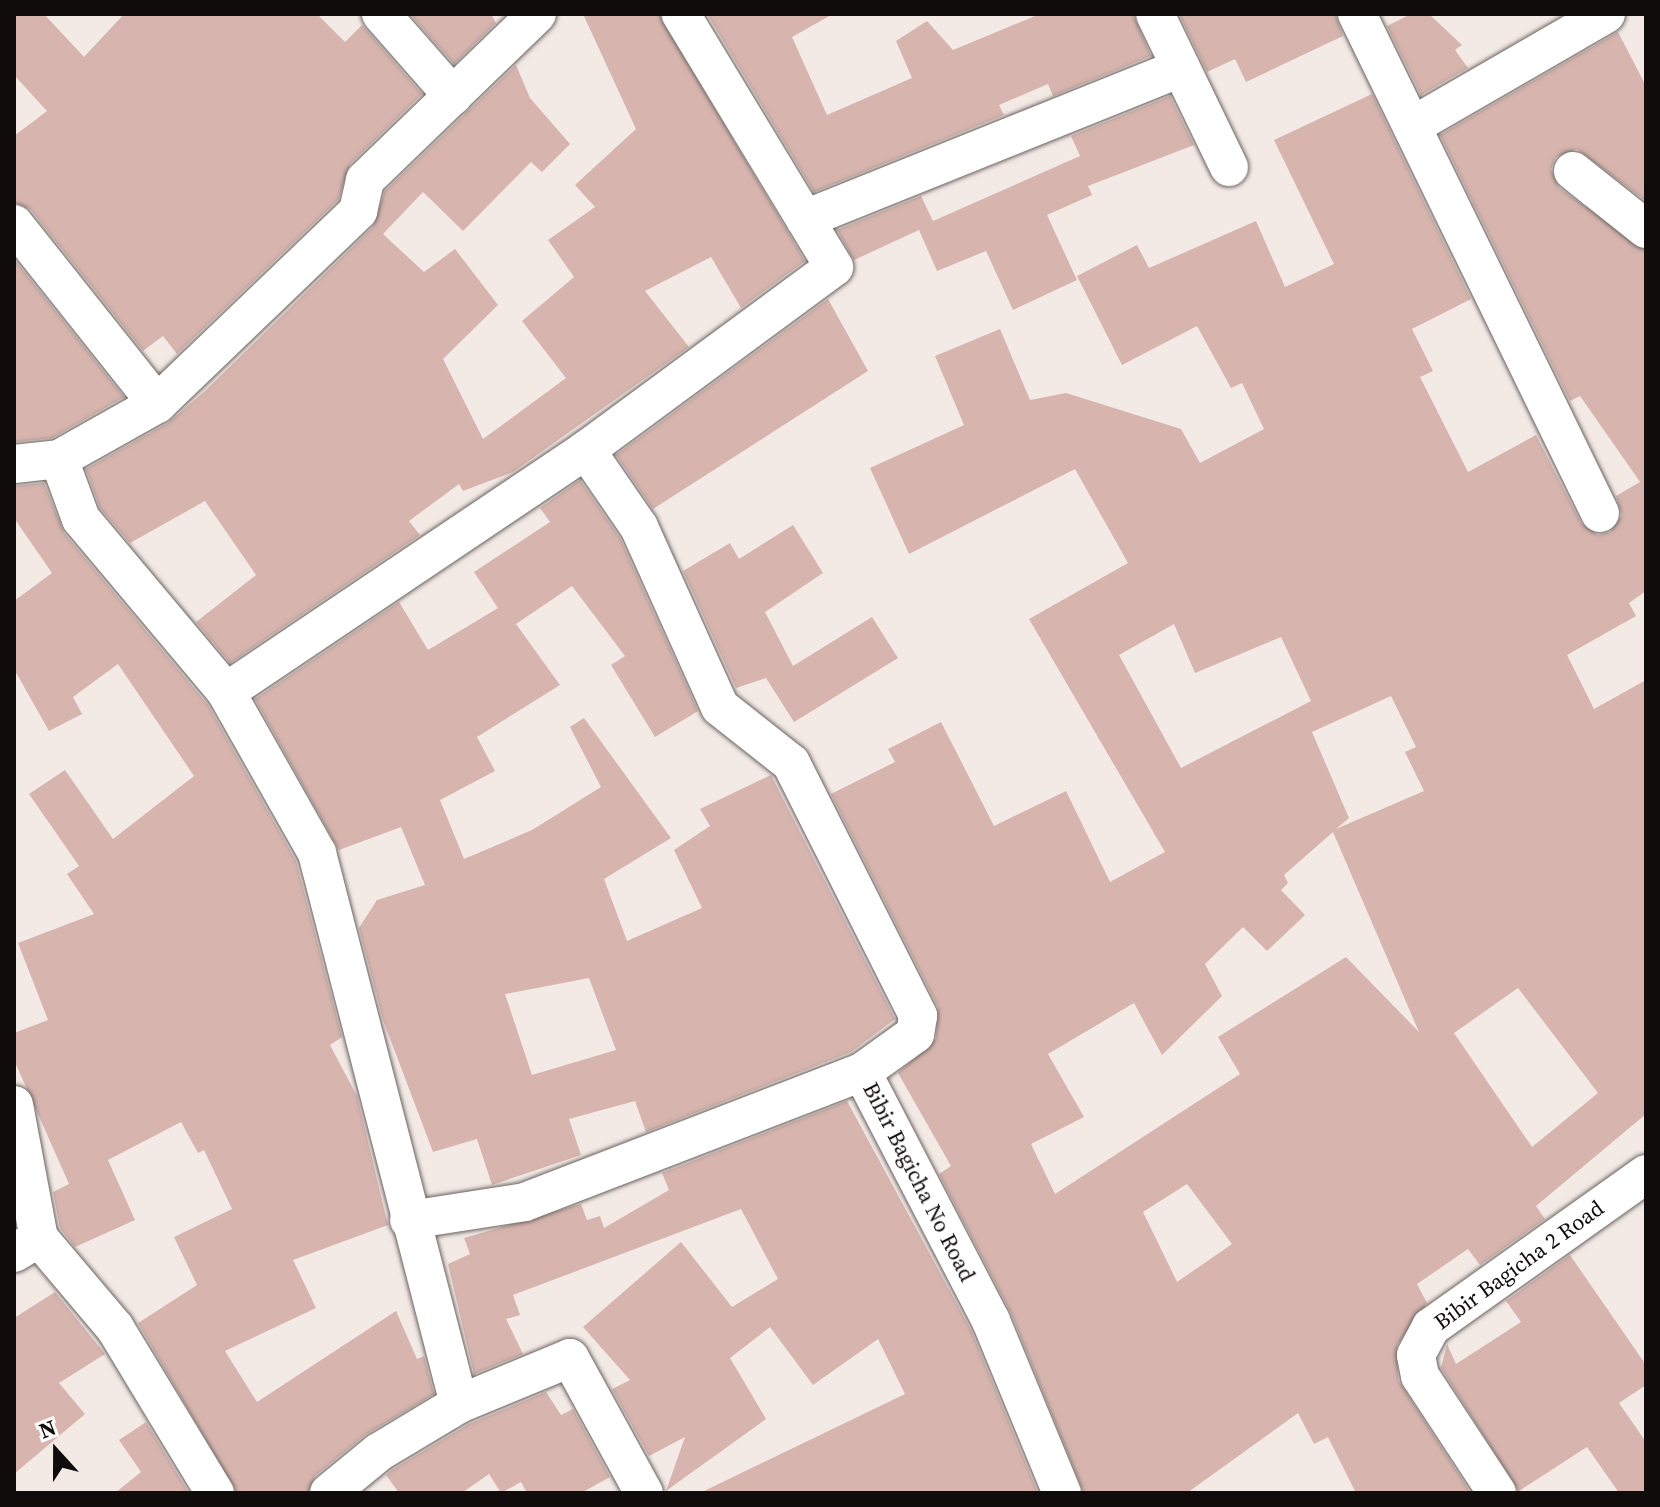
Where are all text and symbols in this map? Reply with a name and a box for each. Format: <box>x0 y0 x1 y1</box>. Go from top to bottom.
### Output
street label: Bibir Bagicha No Road <box>857 1078 981 1286</box>
street label: Bibir Bagicha 2 Road <box>1429 1195 1609 1335</box>
north arrow <box>16 1411 96 1491</box>
text: N <box>35 1412 60 1445</box>

